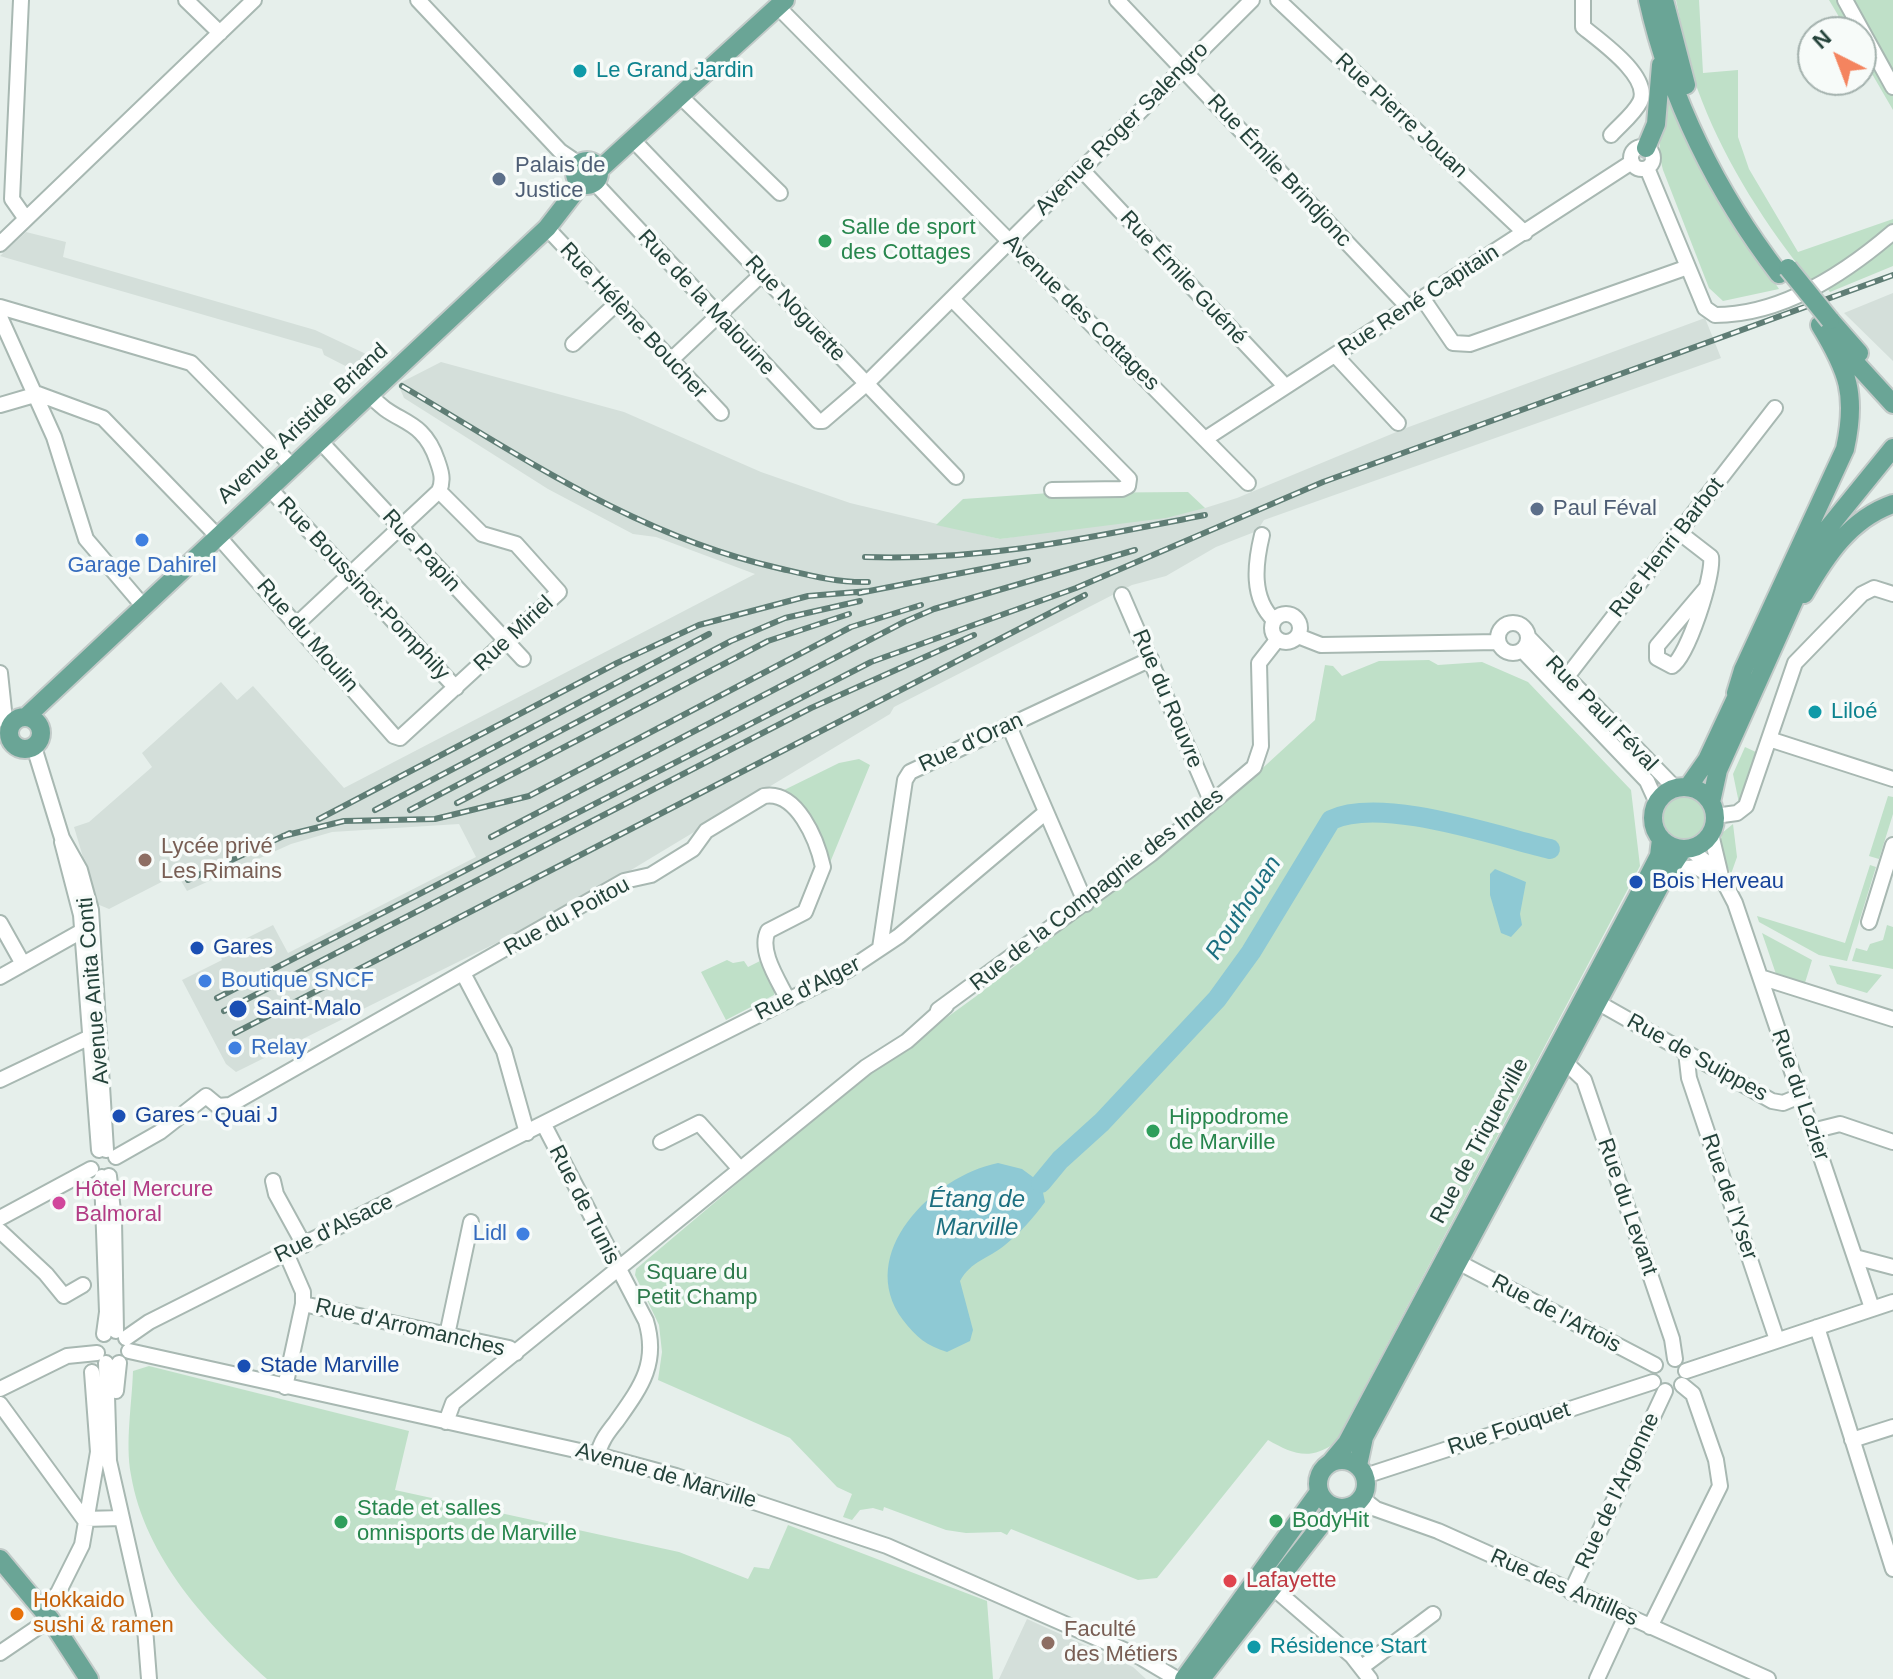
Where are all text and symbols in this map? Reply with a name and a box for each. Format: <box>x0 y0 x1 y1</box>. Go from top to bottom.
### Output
north arrow <box>1797 16 1877 96</box>
text: N <box>1808 25 1836 54</box>
street label: Avenue Roger Salengro <box>1030 37 1214 221</box>
street label: Rue Pierre Jouan <box>1329 48 1473 184</box>
place label: Le Grand Jardin <box>596 58 754 84</box>
marker: Le Grand Jardin <box>571 62 589 80</box>
street label: Rue Émile Brindjonc <box>1201 89 1357 253</box>
place label: Palais de Justice <box>515 153 606 204</box>
marker: Palais de Justice <box>490 170 508 188</box>
street label: Rue Émile Guéné <box>1114 205 1252 351</box>
place label: Salle de sport des Cottages <box>841 215 976 266</box>
street label: Rue de la Malouine <box>632 225 780 381</box>
street label: Avenue des Cottages <box>997 229 1165 397</box>
marker: Salle de sport des Cottages <box>816 232 834 250</box>
street label: Rue Hélène Boucher <box>554 237 712 405</box>
street label: Rue René Capitain <box>1334 239 1504 363</box>
street label: Rue Noguette <box>739 250 851 368</box>
street label: Avenue Aristide Briand <box>212 338 394 510</box>
street label: Rue Henri Barbot <box>1604 473 1730 623</box>
street label: Rue Boussinot-Pomphily <box>271 492 455 686</box>
place label: Paul Féval <box>1553 496 1657 522</box>
marker: Paul Féval <box>1528 500 1546 518</box>
street label: Rue Papin <box>376 504 466 598</box>
marker: Garage Dahirel <box>133 531 151 549</box>
place label: Garage Dahirel <box>67 553 217 579</box>
street label: Rue du Moulin <box>251 574 363 698</box>
street label: Rue Miriel <box>469 591 559 677</box>
street label: Rue du Rouvre <box>1126 626 1208 772</box>
street label: Rue Paul Féval <box>1539 651 1663 777</box>
place label: Liloé <box>1831 699 1877 725</box>
marker: Liloé <box>1806 703 1824 721</box>
street label: Rue d'Oran <box>915 707 1027 779</box>
street label: Rue de la Compagnie des Indes <box>965 783 1229 997</box>
place label: Lycée privé Les Rimains <box>161 834 282 886</box>
marker: Lycée privé Les Rimains <box>136 851 154 869</box>
water label: Routhouan <box>1200 851 1288 965</box>
place label: Bois Herveau <box>1652 869 1784 895</box>
street label: Rue du Poitou <box>500 872 634 962</box>
marker: Bois Herveau <box>1627 873 1645 891</box>
street label: Avenue Anita Conti <box>73 896 115 1086</box>
place label: Gares <box>213 935 273 961</box>
marker: Gares <box>188 939 206 957</box>
street label: Rue d'Alger <box>751 951 865 1027</box>
place label: Boutique SNCF <box>221 968 374 994</box>
marker: Boutique SNCF <box>196 972 214 990</box>
place label: Saint-Malo <box>256 996 361 1022</box>
marker: Saint-Malo <box>227 998 249 1020</box>
street label: Rue de Suippes <box>1622 1009 1772 1107</box>
street label: Rue du Lozier <box>1765 1026 1835 1164</box>
place label: Relay <box>251 1035 307 1061</box>
marker: Relay <box>226 1039 244 1057</box>
street label: Rue de Triquerville <box>1425 1054 1535 1228</box>
place label: Gares - Quai J <box>135 1103 278 1129</box>
place label: Hippodrome de Marville <box>1169 1105 1289 1156</box>
marker: Gares - Quai J <box>110 1107 128 1125</box>
marker: Hippodrome de Marville <box>1144 1122 1162 1140</box>
street label: Rue de l'Yser <box>1695 1131 1763 1263</box>
street label: Rue du Levant <box>1591 1135 1663 1279</box>
street label: Rue de Tunis <box>543 1141 625 1269</box>
place label: Hôtel Mercure Balmoral <box>75 1177 213 1228</box>
water label: Étang de Marville <box>929 1186 1025 1242</box>
street label: Rue d'Alsace <box>270 1189 398 1269</box>
marker: Hôtel Mercure Balmoral <box>50 1194 68 1212</box>
place label: Lidl <box>473 1221 507 1247</box>
marker: Lidl <box>514 1225 532 1243</box>
park label: Square du Petit Champ <box>636 1260 758 1312</box>
street label: Rue de l'Artois <box>1487 1269 1625 1359</box>
street label: Rue d'Arromanches <box>313 1293 507 1363</box>
place label: Stade Marville <box>260 1353 399 1379</box>
marker: Stade Marville <box>235 1357 253 1375</box>
street label: Rue Fouquet <box>1444 1397 1574 1461</box>
street label: Rue de l'Argonne <box>1570 1409 1666 1573</box>
street label: Avenue de Marville <box>573 1438 759 1514</box>
place label: Stade et salles omnisports de Marville <box>357 1496 577 1548</box>
place label: BodyHit <box>1292 1508 1369 1534</box>
marker: BodyHit <box>1267 1512 1285 1530</box>
marker: Stade et salles omnisports de Marville <box>332 1513 350 1531</box>
street label: Rue des Antilles <box>1486 1544 1642 1632</box>
place label: Lafayette <box>1246 1568 1337 1594</box>
marker: Lafayette <box>1221 1572 1239 1590</box>
place label: Hokkaido sushi & ramen <box>33 1588 174 1640</box>
marker: Hokkaido sushi & ramen <box>8 1605 26 1623</box>
place label: Faculté des Métiers <box>1064 1617 1178 1668</box>
marker: Faculté des Métiers <box>1039 1634 1057 1652</box>
place label: Résidence Start <box>1270 1634 1427 1660</box>
marker: Résidence Start <box>1245 1638 1263 1656</box>

